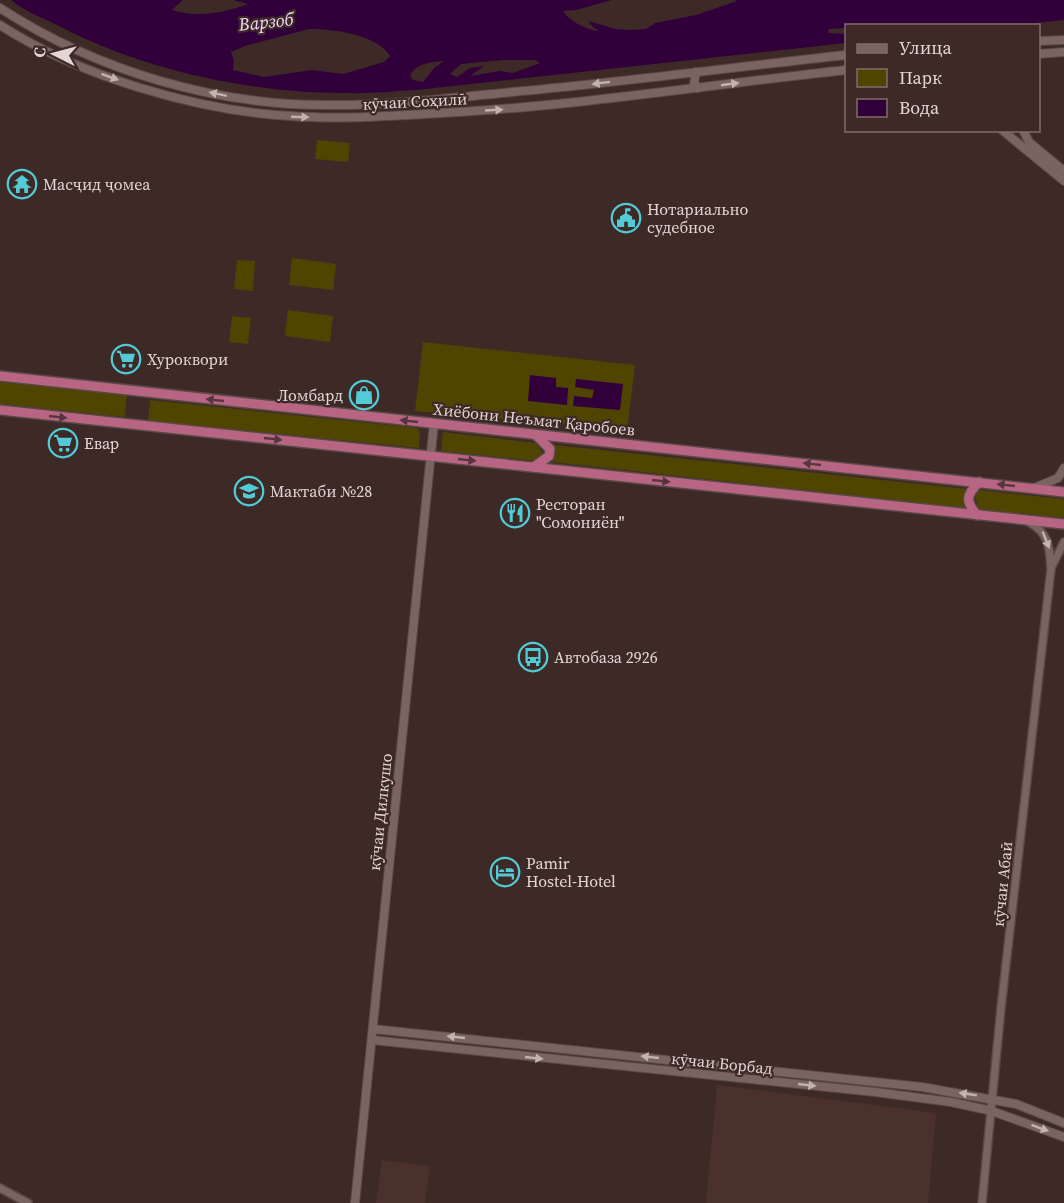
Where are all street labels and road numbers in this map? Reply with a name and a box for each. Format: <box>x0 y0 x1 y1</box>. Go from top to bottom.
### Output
street label: кӯчаи Соҳилӣ <box>362 87 468 115</box>
street label: Хиёбони Неъмат Қаробоев <box>432 397 636 441</box>
street label: кӯчаи Дилкушо <box>363 752 397 872</box>
street label: кӯчаи Абаӣ <box>987 840 1017 928</box>
street label: кӯчаи Борбад <box>670 1047 774 1079</box>

